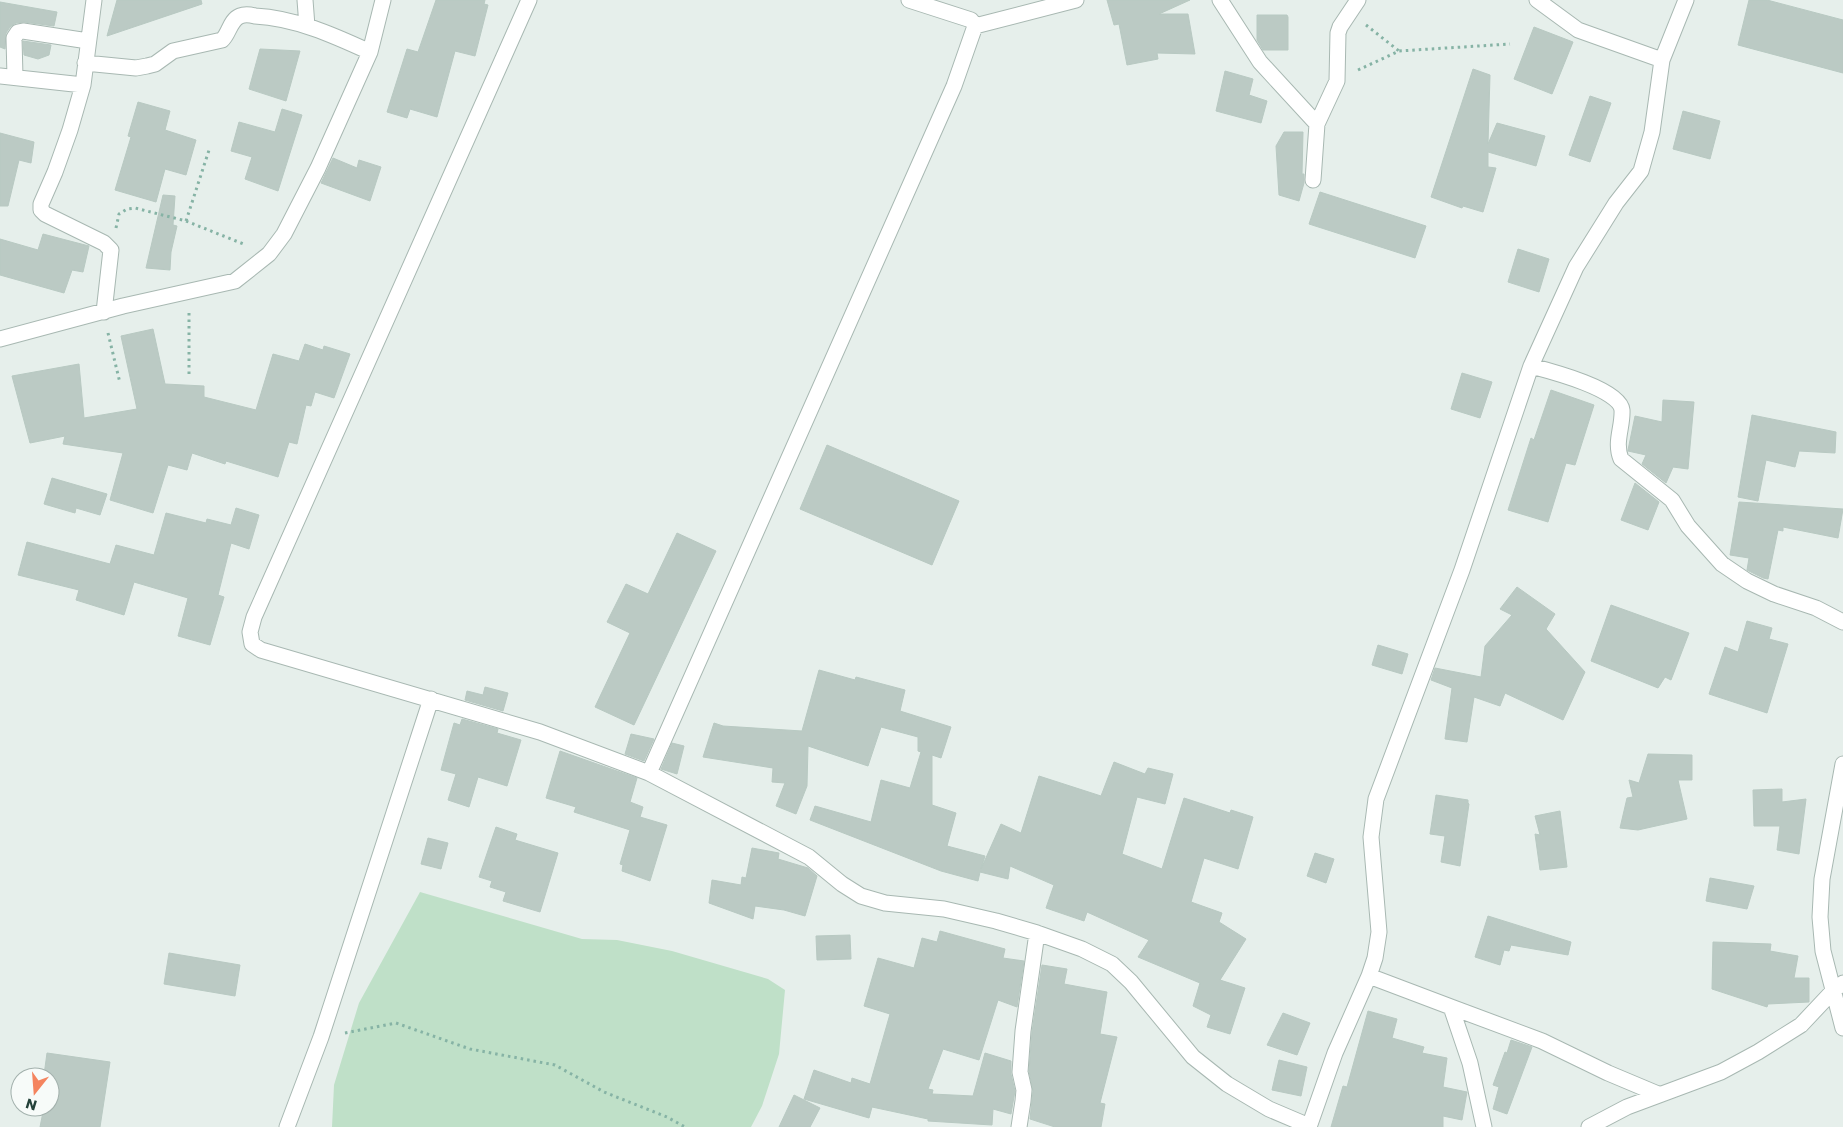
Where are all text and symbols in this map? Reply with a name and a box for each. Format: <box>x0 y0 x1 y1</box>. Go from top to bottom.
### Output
north arrow <box>10 1067 60 1117</box>
text: N <box>23 1093 39 1116</box>

